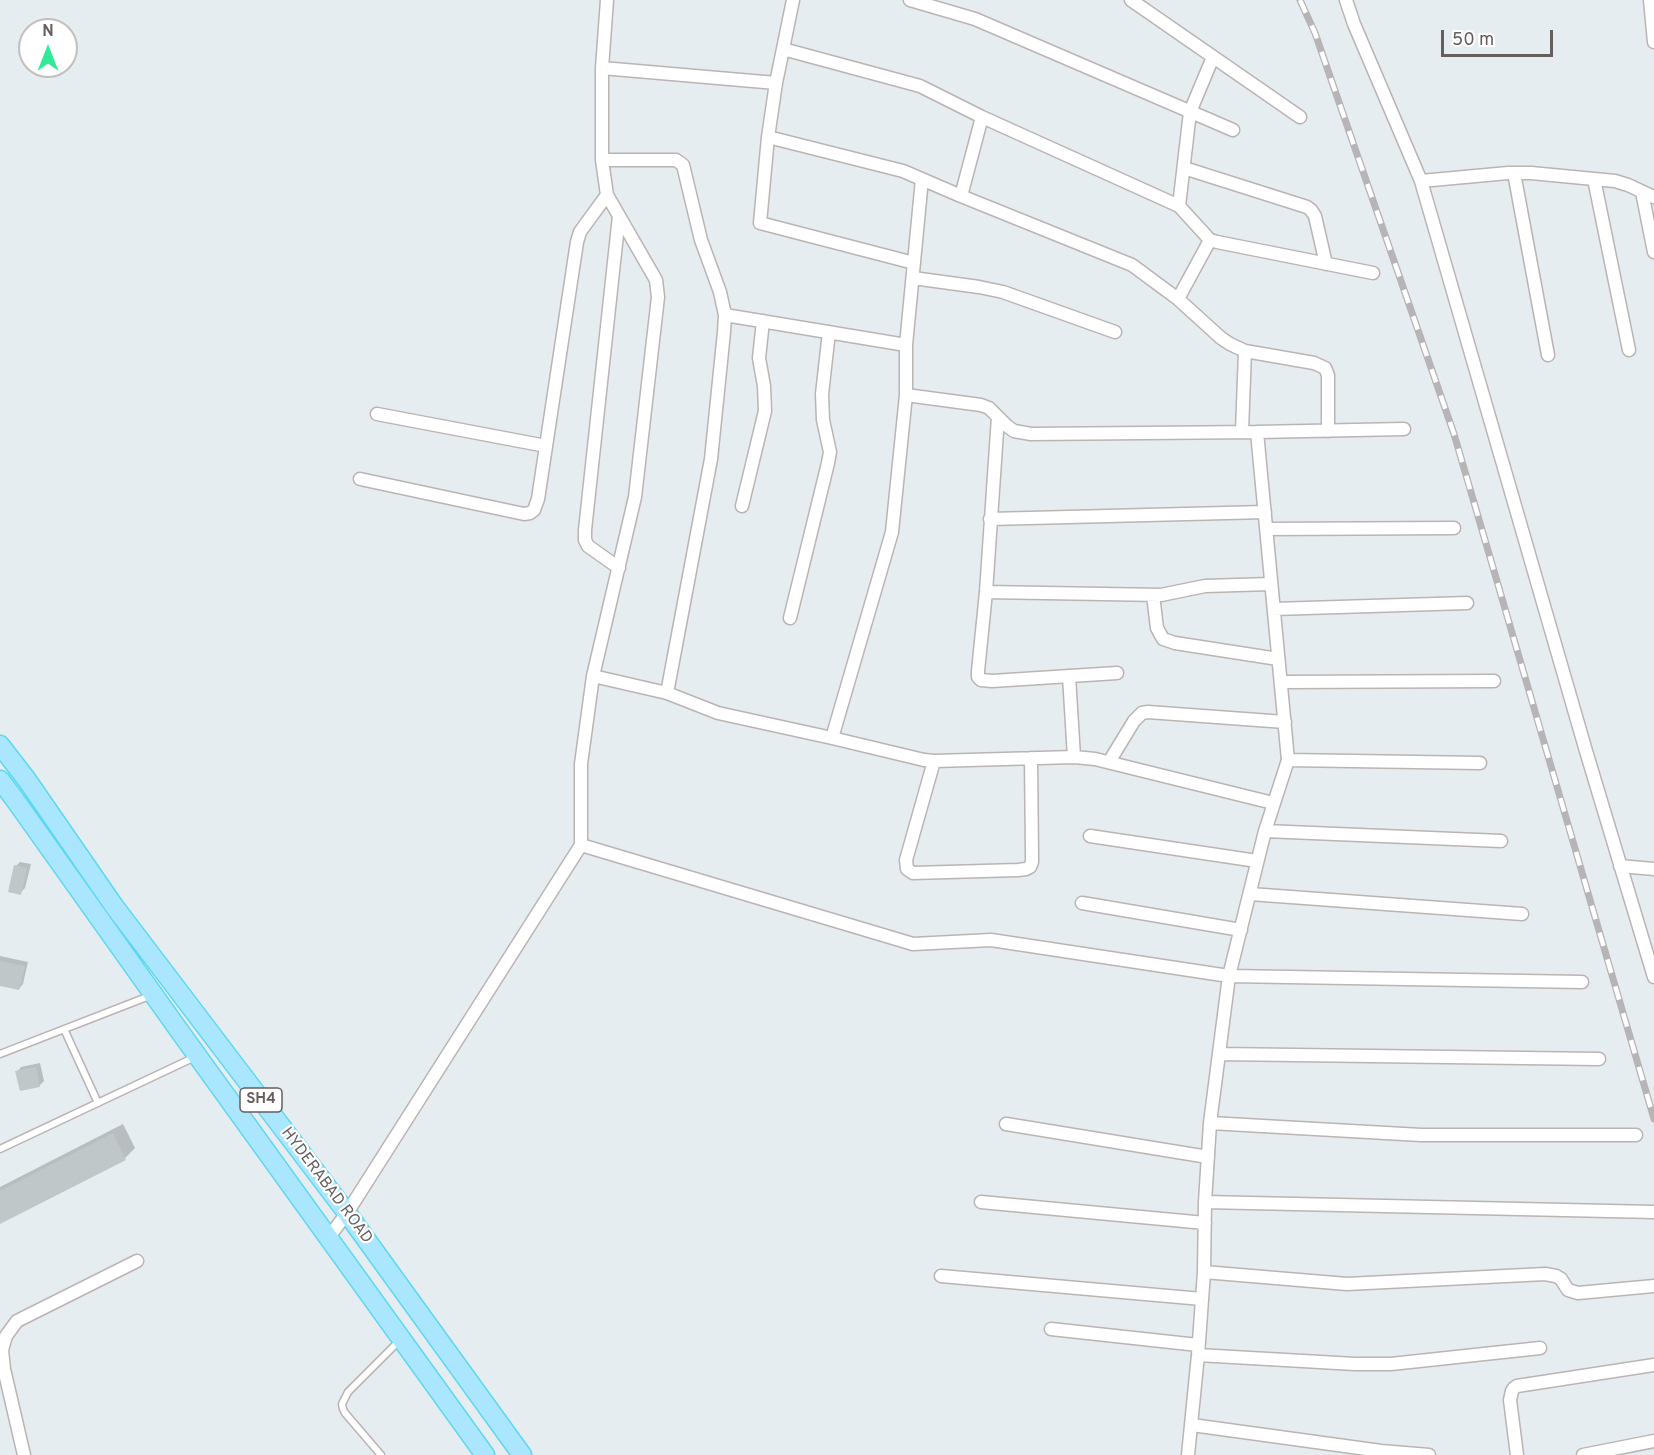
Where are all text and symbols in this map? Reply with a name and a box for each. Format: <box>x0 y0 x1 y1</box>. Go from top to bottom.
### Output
north arrow <box>18 18 78 78</box>
scale bar <box>1444 18 1556 56</box>
text: N <box>42 22 54 42</box>
text: 50 m <box>1452 29 1494 52</box>
road number: SH4 <box>240 1088 282 1112</box>
street label: HYDERABAD ROAD <box>276 1124 376 1248</box>

